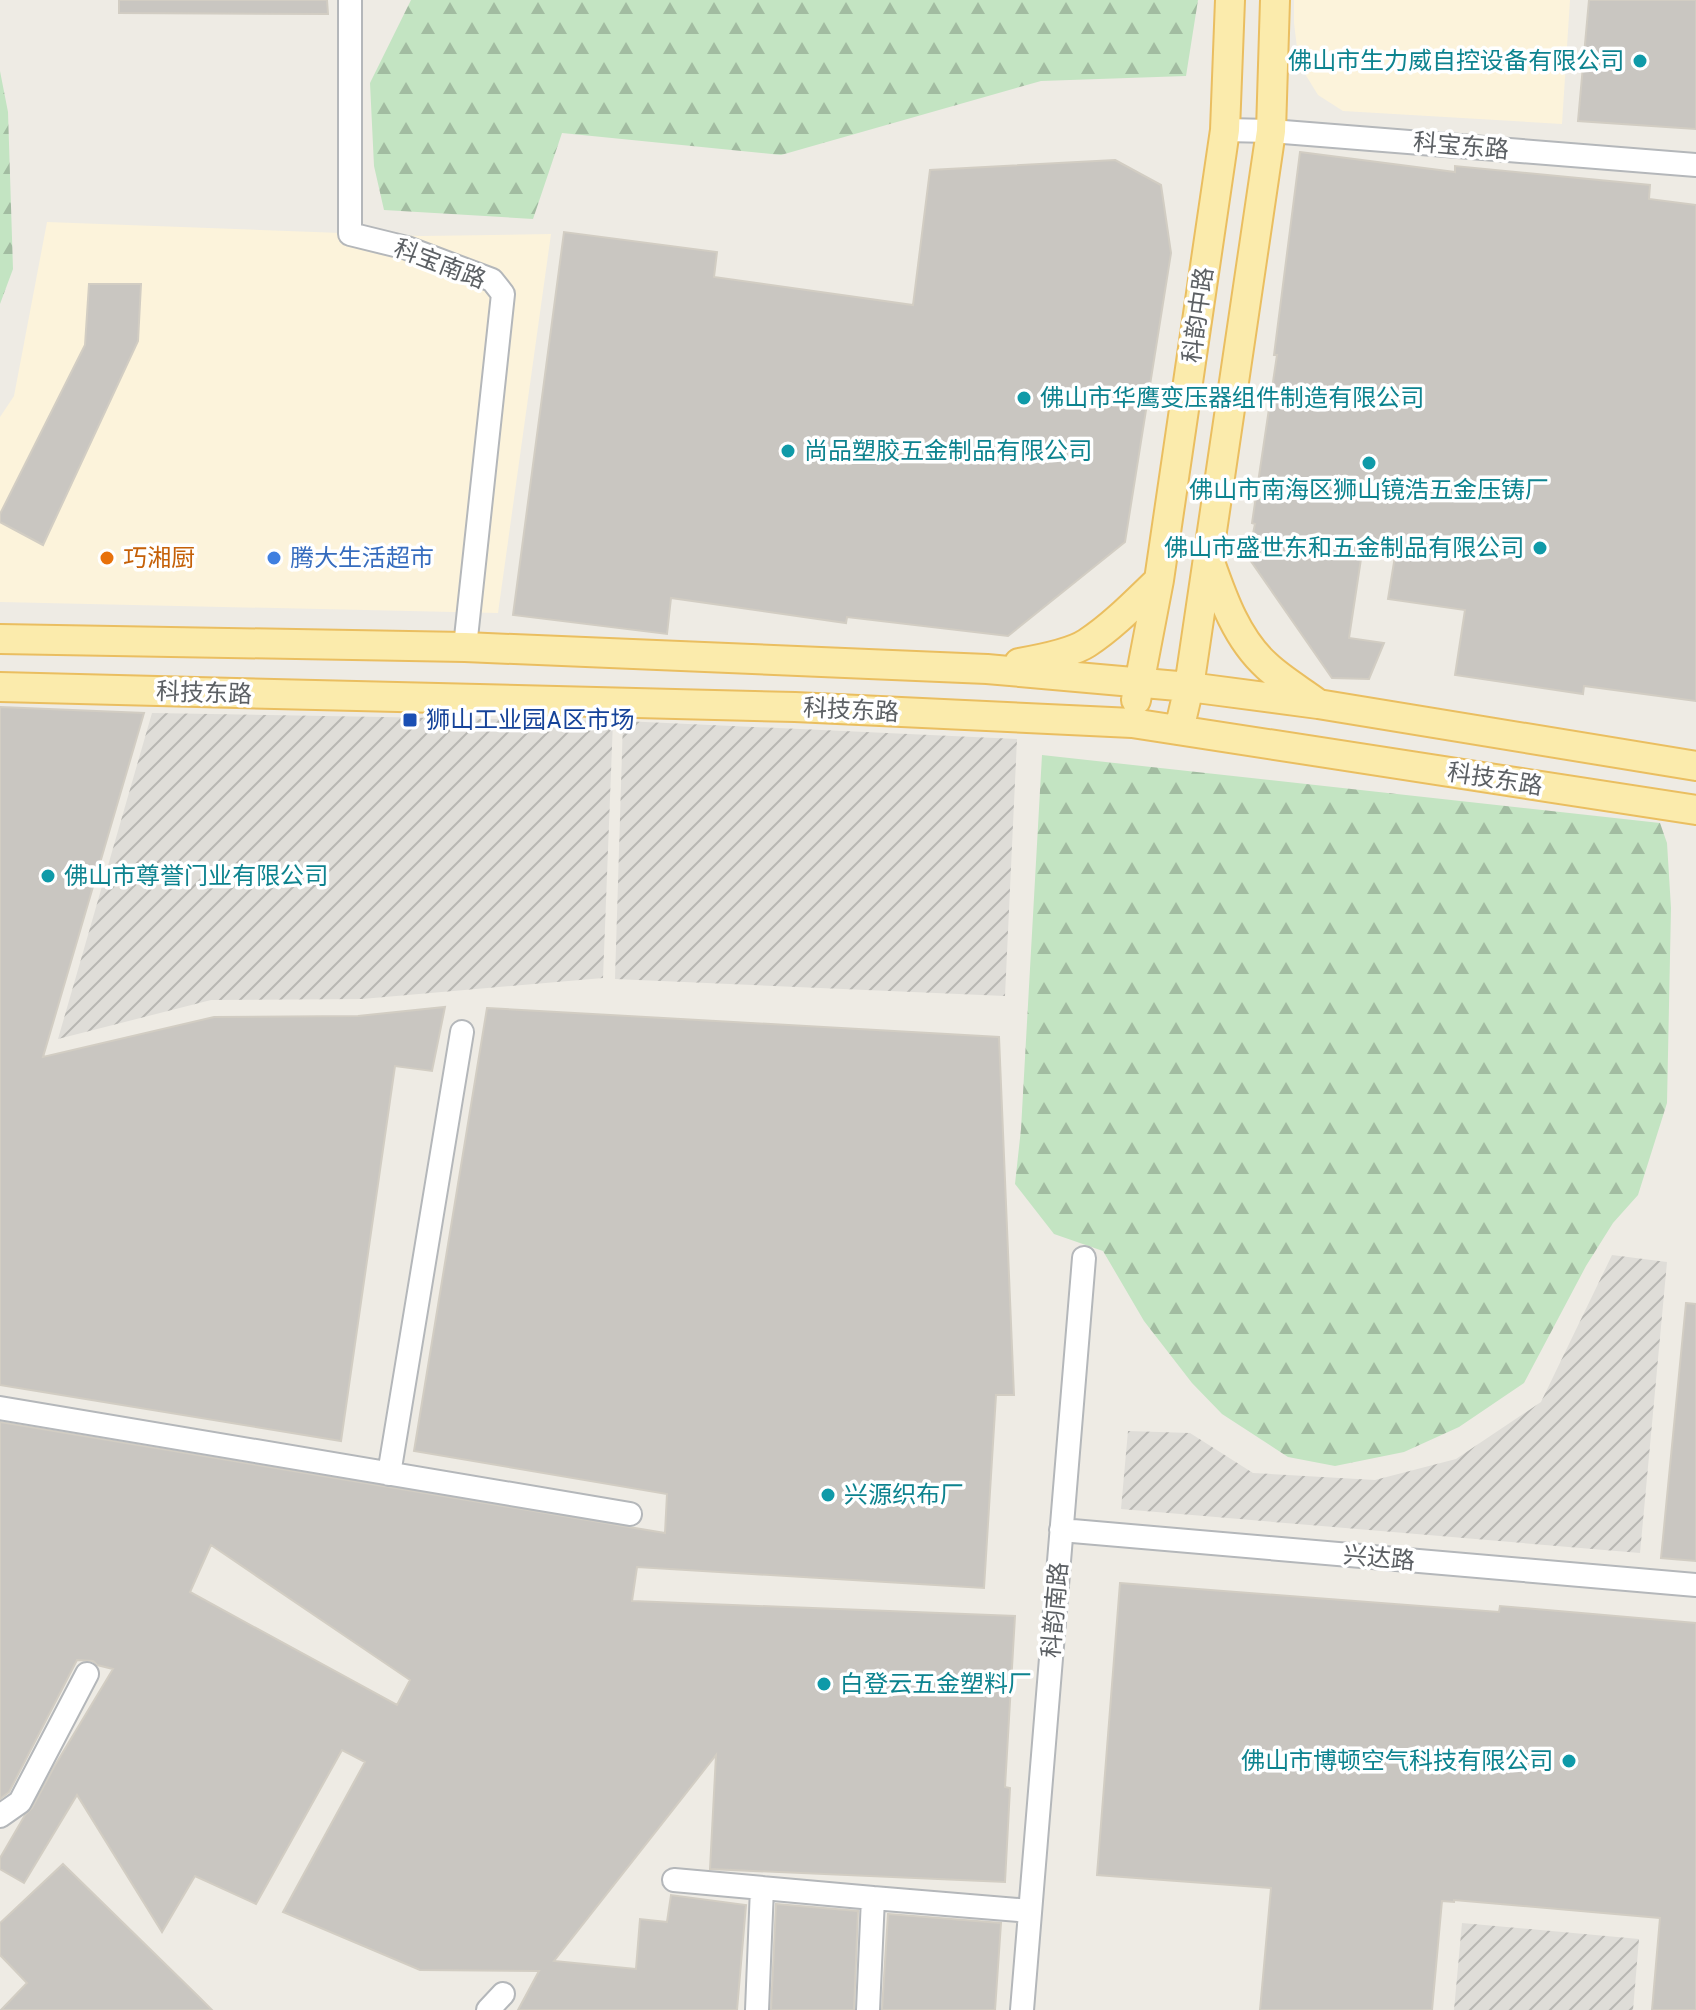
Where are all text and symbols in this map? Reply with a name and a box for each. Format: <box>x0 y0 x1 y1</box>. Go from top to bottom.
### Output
place label: 佛山市生力威自控设备有限公司 <box>1288 48 1624 78</box>
marker: 佛山市生力威自控设备有限公司 <box>1631 52 1649 70</box>
street label: 科宝东路 <box>1412 129 1510 167</box>
street label: 科宝南路 <box>389 235 489 297</box>
street label: 科韵中路 <box>1178 266 1222 365</box>
place label: 佛山市华鹰变压器组件制造有限公司 <box>1040 385 1424 415</box>
marker: 佛山市华鹰变压器组件制造有限公司 <box>1015 389 1033 407</box>
place label: 尚品塑胶五金制品有限公司 <box>804 438 1092 468</box>
marker: 尚品塑胶五金制品有限公司 <box>779 442 797 460</box>
marker: 佛山市南海区狮山镜浩五金压铸厂 <box>1360 454 1378 472</box>
place label: 佛山市南海区狮山镜浩五金压铸厂 <box>1189 477 1549 507</box>
place label: 佛山市盛世东和五金制品有限公司 <box>1164 535 1524 565</box>
marker: 佛山市盛世东和五金制品有限公司 <box>1531 539 1549 557</box>
place label: 巧湘厨 <box>123 545 195 575</box>
place label: 腾大生活超市 <box>290 545 434 575</box>
marker: 巧湘厨 <box>98 549 116 567</box>
marker: 腾大生活超市 <box>265 549 283 567</box>
street label: 科技东路 <box>155 678 252 712</box>
street label: 科技东路 <box>802 695 900 729</box>
place label: 狮山工业园A区市场 <box>426 707 634 737</box>
marker: 狮山工业园A区市场 <box>401 711 419 729</box>
street label: 科技东路 <box>1445 759 1544 803</box>
place label: 佛山市尊誉门业有限公司 <box>64 863 328 893</box>
marker: 佛山市尊誉门业有限公司 <box>39 867 57 885</box>
place label: 兴源织布厂 <box>844 1482 964 1512</box>
marker: 兴源织布厂 <box>819 1486 837 1504</box>
street label: 兴达路 <box>1342 1542 1416 1578</box>
street label: 科韵南路 <box>1038 1561 1076 1659</box>
place label: 白登云五金塑料厂 <box>840 1671 1032 1701</box>
marker: 白登云五金塑料厂 <box>815 1675 833 1693</box>
place label: 佛山市博顿空气科技有限公司 <box>1241 1748 1553 1778</box>
marker: 佛山市博顿空气科技有限公司 <box>1560 1752 1578 1770</box>

